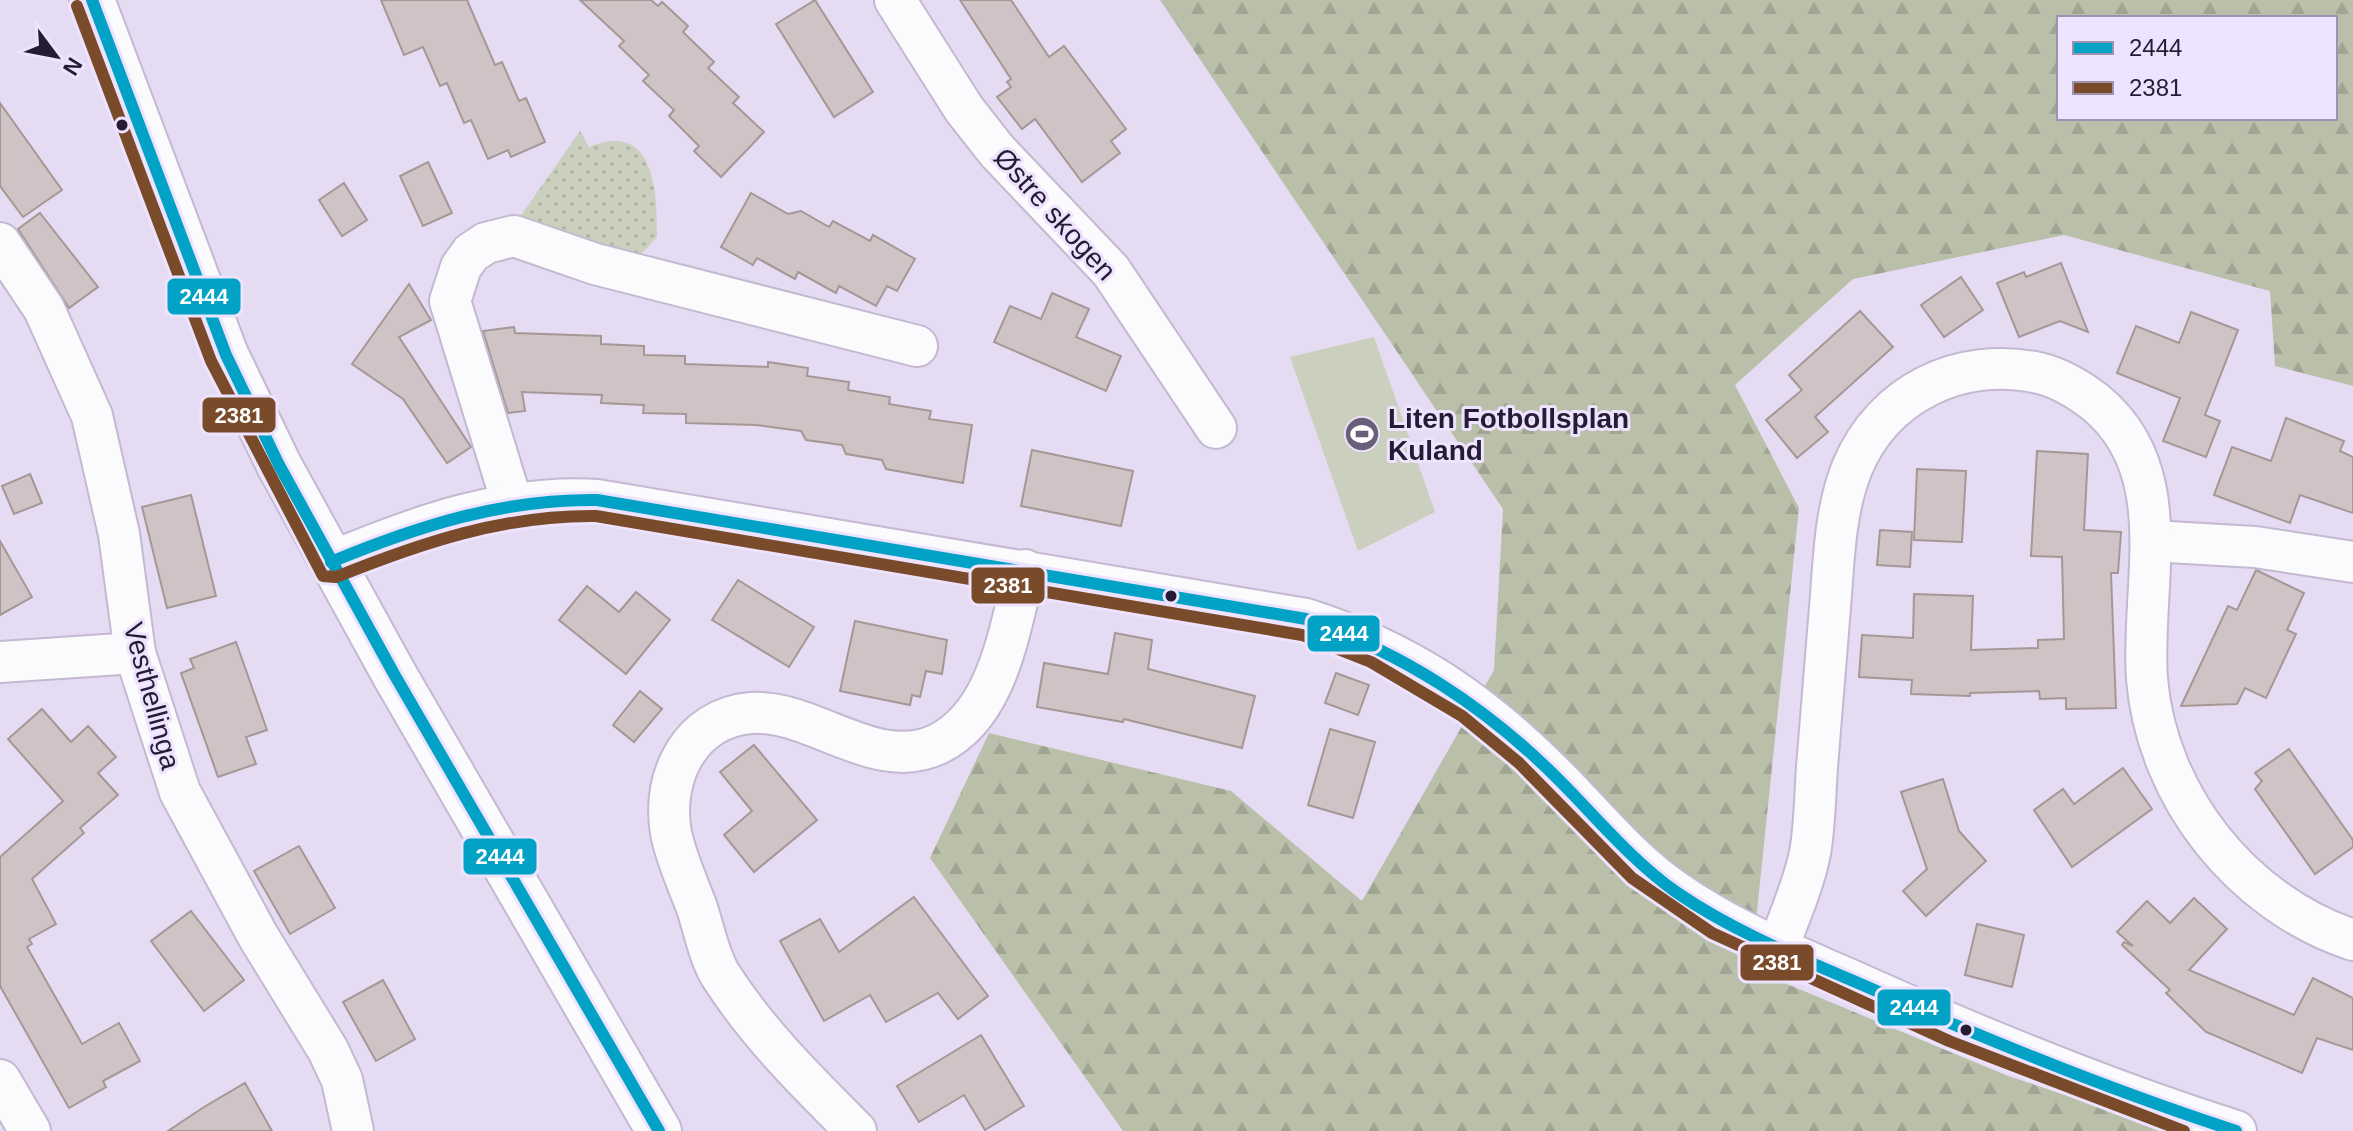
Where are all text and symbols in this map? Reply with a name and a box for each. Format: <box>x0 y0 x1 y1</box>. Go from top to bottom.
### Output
north arrow <box>16 16 96 96</box>
legend <box>2057 16 2337 120</box>
text: 2444 <box>2129 34 2182 61</box>
text: N <box>58 53 87 80</box>
text: 2381 <box>2129 74 2182 101</box>
unlabelled marker <box>114 117 130 133</box>
street label: Østre skogen <box>988 142 1122 286</box>
line badge: 2444 <box>166 277 242 316</box>
text: 2444 <box>180 284 229 309</box>
line badge: 2381 <box>201 396 277 434</box>
text: 2381 <box>215 403 263 428</box>
place label: Liten Fotbollsplan Kuland <box>1388 403 1629 466</box>
sports icon: Liten Fotbollsplan Kuland <box>1343 415 1381 453</box>
line badge: 2381 <box>970 566 1046 605</box>
text: 2381 <box>984 573 1032 598</box>
unlabelled marker <box>1163 588 1179 604</box>
line badge: 2444 <box>1306 614 1381 653</box>
street label: Vesthellinga <box>117 619 187 773</box>
text: 2444 <box>1320 621 1369 646</box>
line badge: 2444 <box>462 837 538 876</box>
text: 2444 <box>476 844 525 869</box>
line badge: 2381 <box>1739 943 1815 982</box>
text: 2381 <box>1753 950 1801 975</box>
line badge: 2444 <box>1876 988 1952 1027</box>
text: 2444 <box>1890 995 1939 1020</box>
unlabelled marker <box>1958 1022 1974 1038</box>

